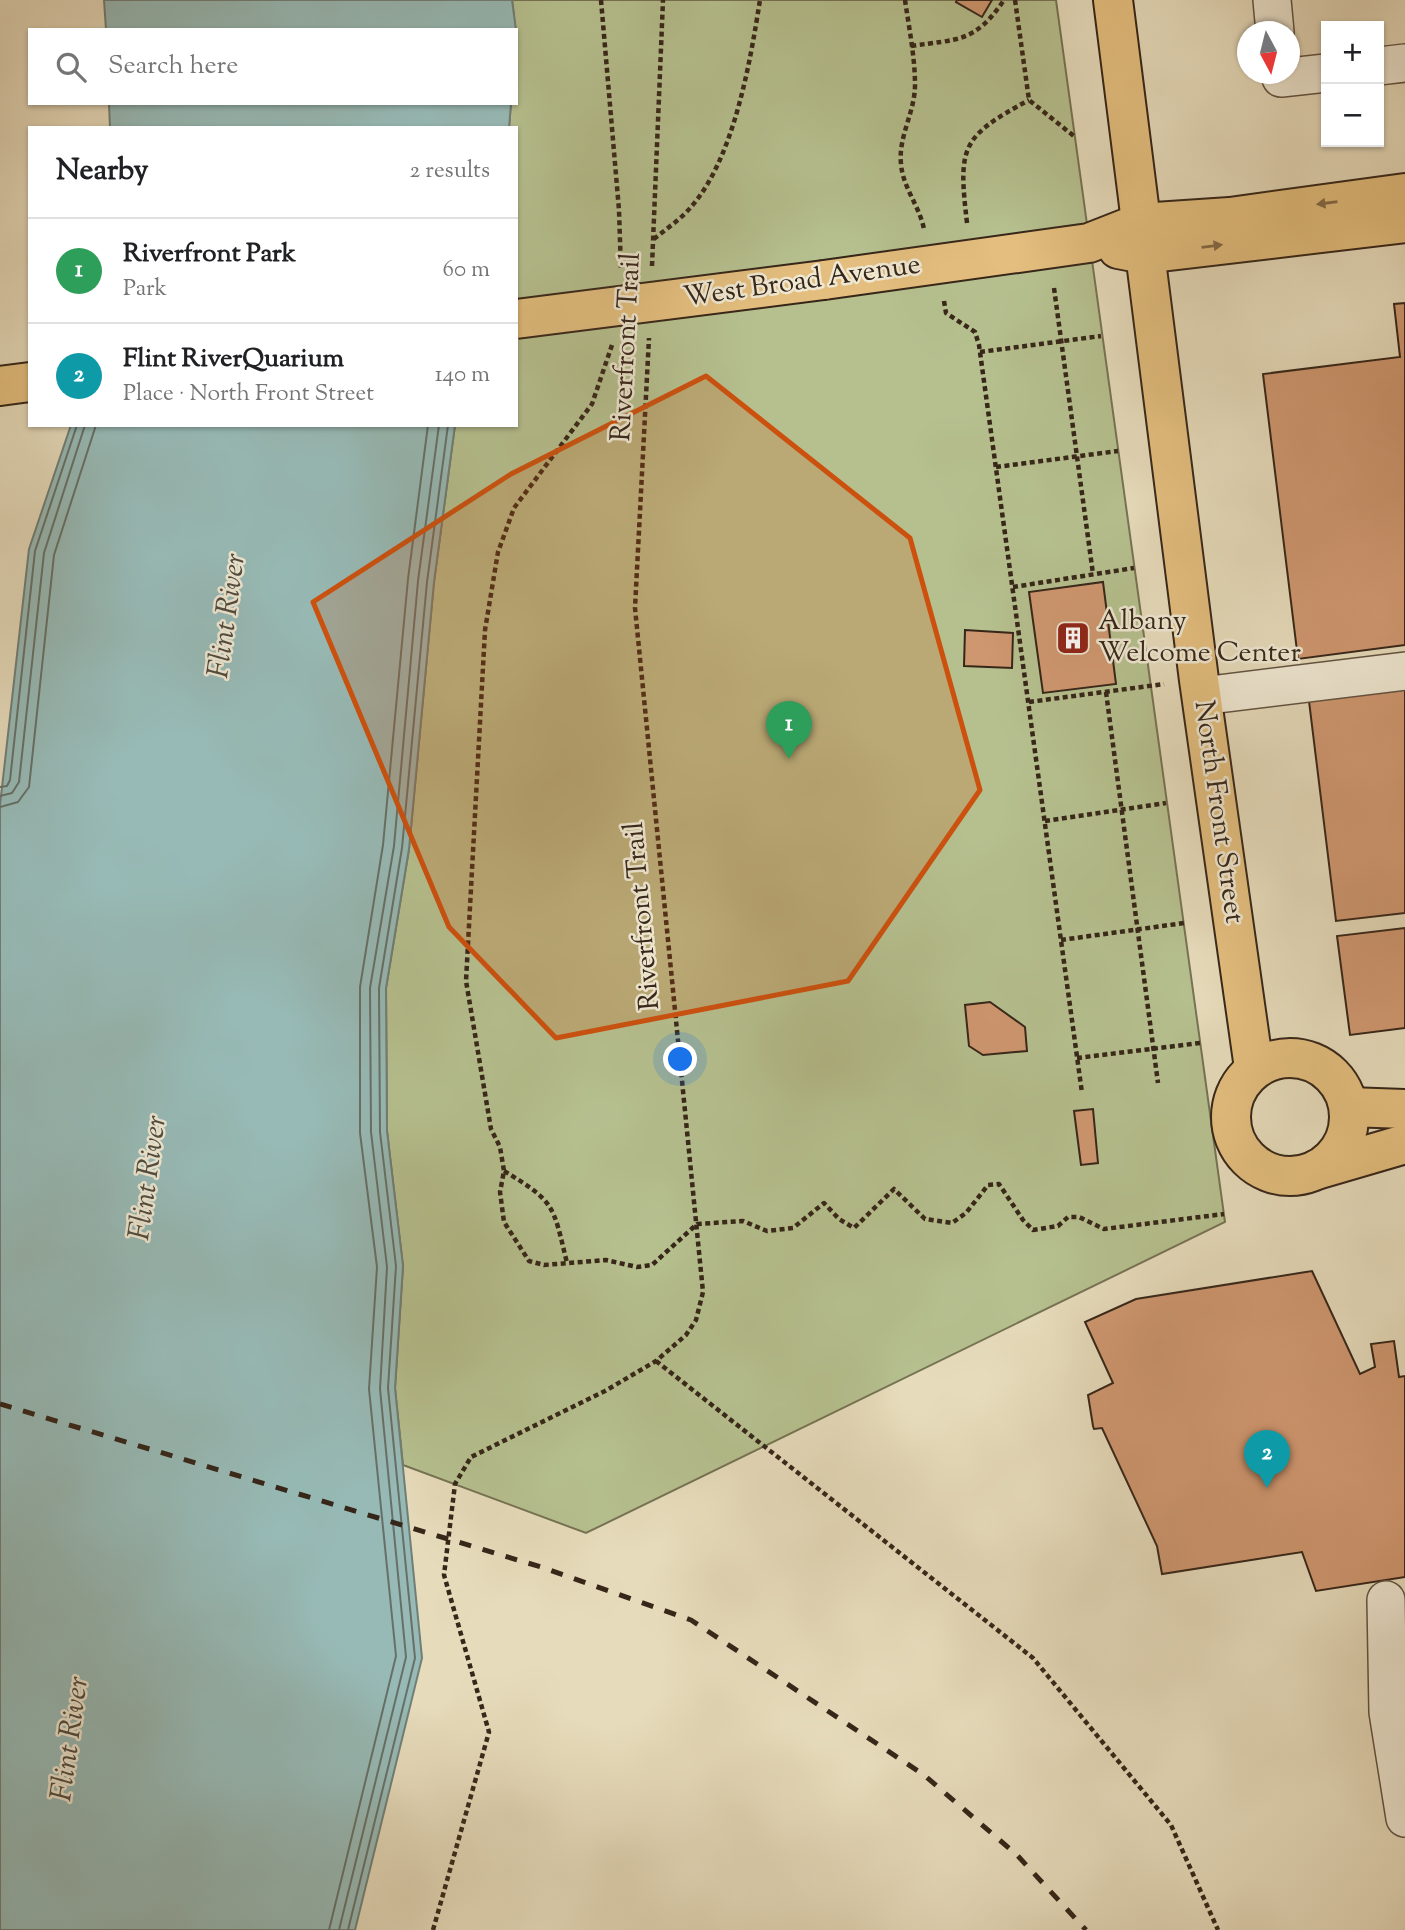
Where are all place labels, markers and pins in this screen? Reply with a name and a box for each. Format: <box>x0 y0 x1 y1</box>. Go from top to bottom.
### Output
place label: Albany Welcome Center <box>1098 602 1301 674</box>
building icon: Albany Welcome Center <box>1054 619 1092 657</box>
pin: 1 <box>766 701 812 759</box>
pin: 2 <box>1244 1430 1290 1488</box>

